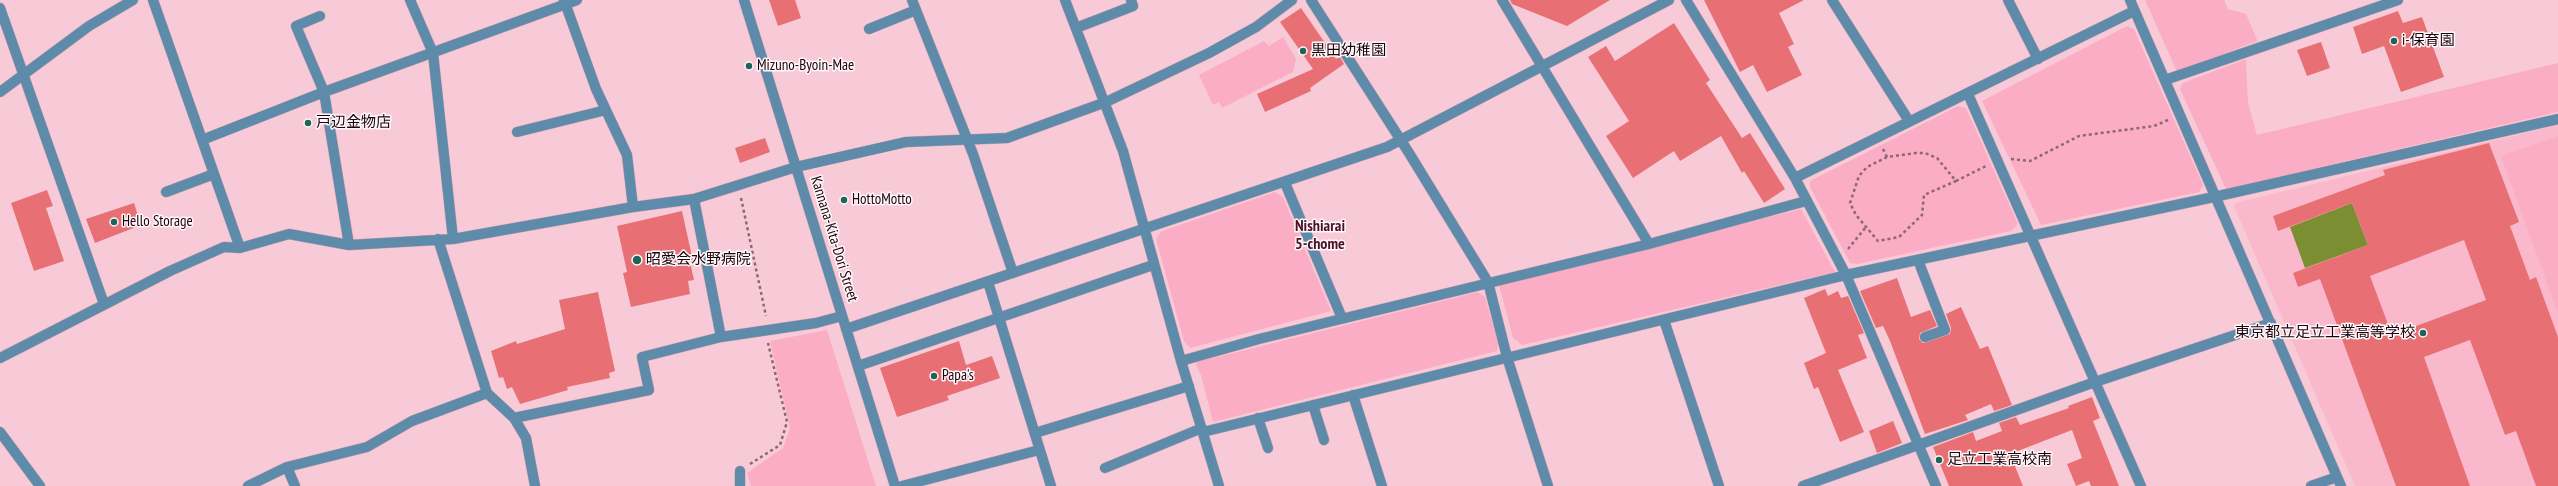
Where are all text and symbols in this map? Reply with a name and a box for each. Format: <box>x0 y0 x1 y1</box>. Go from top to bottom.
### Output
place label: i-保育園 <box>2402 32 2455 50</box>
marker: i-保育園 <box>2389 36 2399 46</box>
place label: 黒田幼稚園 <box>1311 42 1386 60</box>
marker: 黒田幼稚園 <box>1298 46 1308 56</box>
place label: Mizuno-Byoin-Mae <box>757 57 854 75</box>
marker: Mizuno-Byoin-Mae <box>744 61 754 71</box>
place label: 戸辺金物店 <box>316 114 391 132</box>
marker: 戸辺金物店 <box>303 118 313 128</box>
street label: Kannana-Kita-Dori Street <box>806 174 862 304</box>
place label: HottoMotto <box>852 191 912 209</box>
marker: HottoMotto <box>839 195 849 205</box>
place label: Hello Storage <box>122 213 193 231</box>
district label: Nishiarai 5-chome <box>1295 216 1345 254</box>
marker: Hello Storage <box>109 217 119 227</box>
place label: 昭愛会水野病院 <box>646 251 751 269</box>
marker: 昭愛会水野病院 <box>631 254 643 266</box>
place label: 東京都立足立工業高等学校 <box>2235 324 2415 342</box>
marker: 東京都立足立工業高等学校 <box>2418 328 2428 338</box>
place label: Papa's <box>942 367 974 385</box>
marker: Papa's <box>929 371 939 381</box>
place label: 足立工業高校南 <box>1947 451 2052 469</box>
marker: 足立工業高校南 <box>1934 455 1944 465</box>

